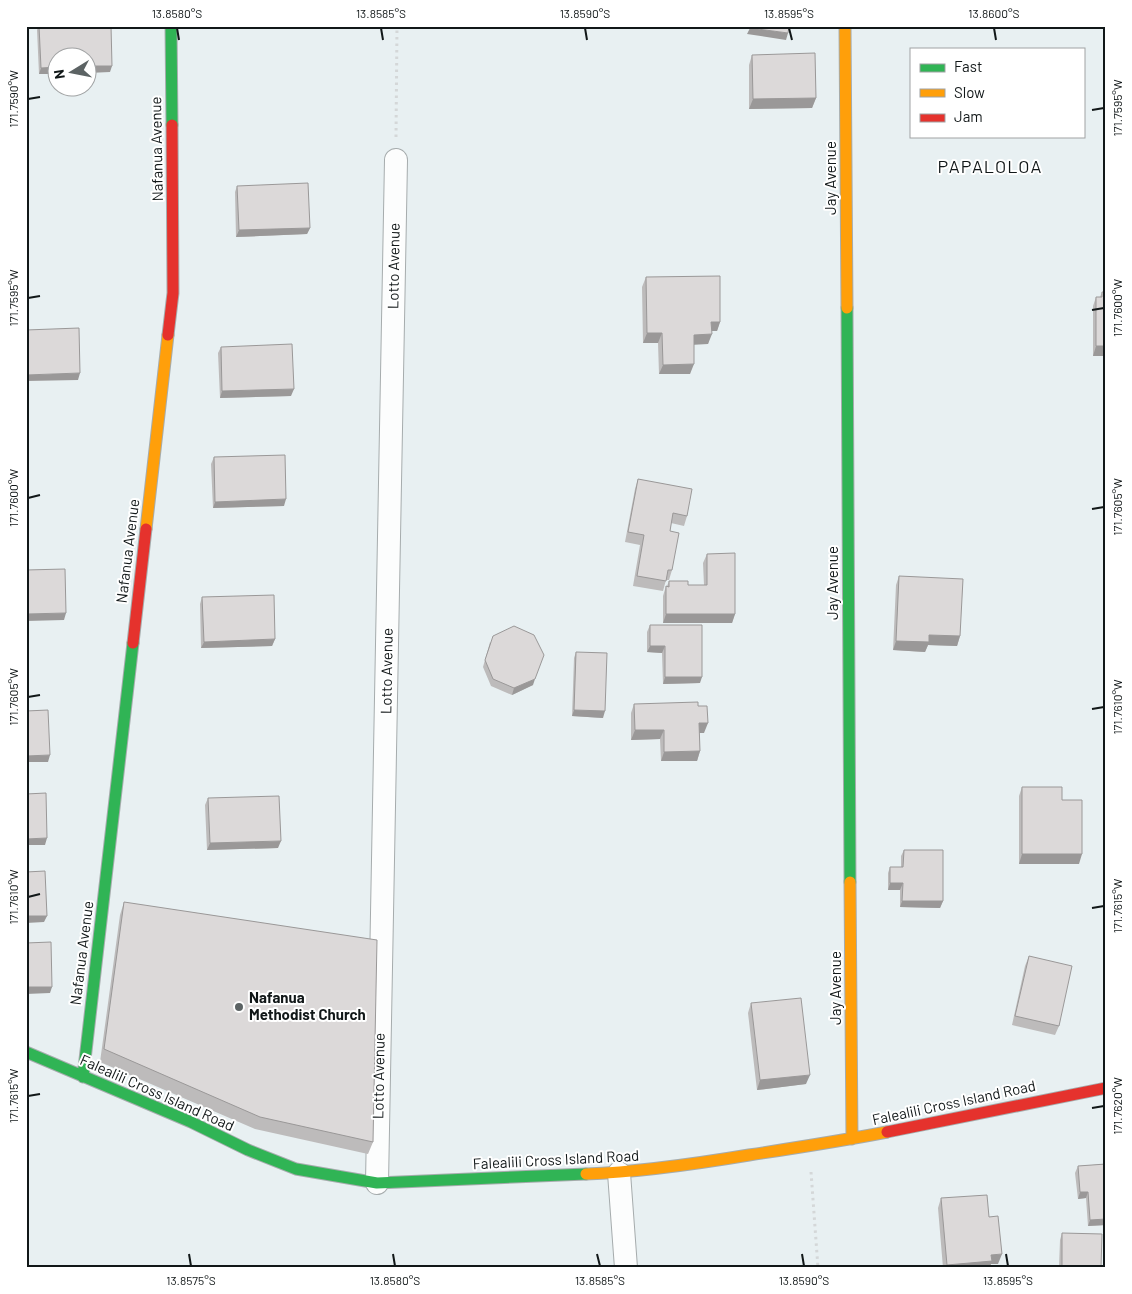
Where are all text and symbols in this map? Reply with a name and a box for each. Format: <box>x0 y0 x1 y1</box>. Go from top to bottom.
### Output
text: 13.8580°S <box>152 6 202 20</box>
text: 13.8585°S <box>356 6 406 20</box>
text: 13.8590°S <box>560 6 610 20</box>
text: 13.8595°S <box>764 6 814 20</box>
text: 13.8600°S <box>968 6 1020 20</box>
north arrow <box>48 48 98 98</box>
legend <box>910 48 1084 138</box>
text: Fast <box>954 57 982 75</box>
text: N <box>50 68 68 80</box>
text: 171.7590°W <box>6 70 20 128</box>
text: 171.7595°W <box>1110 79 1124 136</box>
text: Slow <box>954 83 985 101</box>
street label: Nafanua Avenue <box>146 96 166 202</box>
text: Jam <box>954 107 983 125</box>
street label: Jay Avenue <box>821 141 839 215</box>
district label: PAPALOLOA <box>938 155 1042 177</box>
street label: Lotto Avenue <box>383 223 403 309</box>
text: 171.7595°W <box>6 269 20 326</box>
text: 171.7600°W <box>1110 279 1124 337</box>
text: 171.7600°W <box>6 469 20 527</box>
text: 171.7605°W <box>1110 478 1124 536</box>
street label: Nafanua Avenue <box>112 498 142 604</box>
street label: Jay Avenue <box>823 546 841 620</box>
street label: Lotto Avenue <box>376 628 396 714</box>
text: 171.7605°W <box>6 668 20 726</box>
text: 171.7610°W <box>1110 679 1124 735</box>
text: 171.7610°W <box>6 869 20 925</box>
text: 171.7615°W <box>1110 878 1124 933</box>
street label: Nafanua Avenue <box>66 900 96 1006</box>
street label: Jay Avenue <box>826 951 844 1025</box>
place label: Nafanua Methodist Church <box>249 988 366 1023</box>
marker: Nafanua Methodist Church <box>233 1001 245 1013</box>
street label: Lotto Avenue <box>368 1033 388 1119</box>
street label: Falealili Cross Island Road <box>78 1050 237 1134</box>
text: 171.7615°W <box>6 1068 20 1123</box>
street label: Falealili Cross Island Road <box>870 1076 1037 1128</box>
text: 171.7620°W <box>1110 1077 1124 1135</box>
street label: Falealili Cross Island Road <box>472 1146 640 1172</box>
text: 13.8575°S <box>166 1273 216 1287</box>
text: 13.8580°S <box>370 1273 420 1287</box>
text: 13.8585°S <box>575 1273 625 1287</box>
text: 13.8590°S <box>779 1273 829 1287</box>
text: 13.8595°S <box>983 1273 1033 1287</box>

